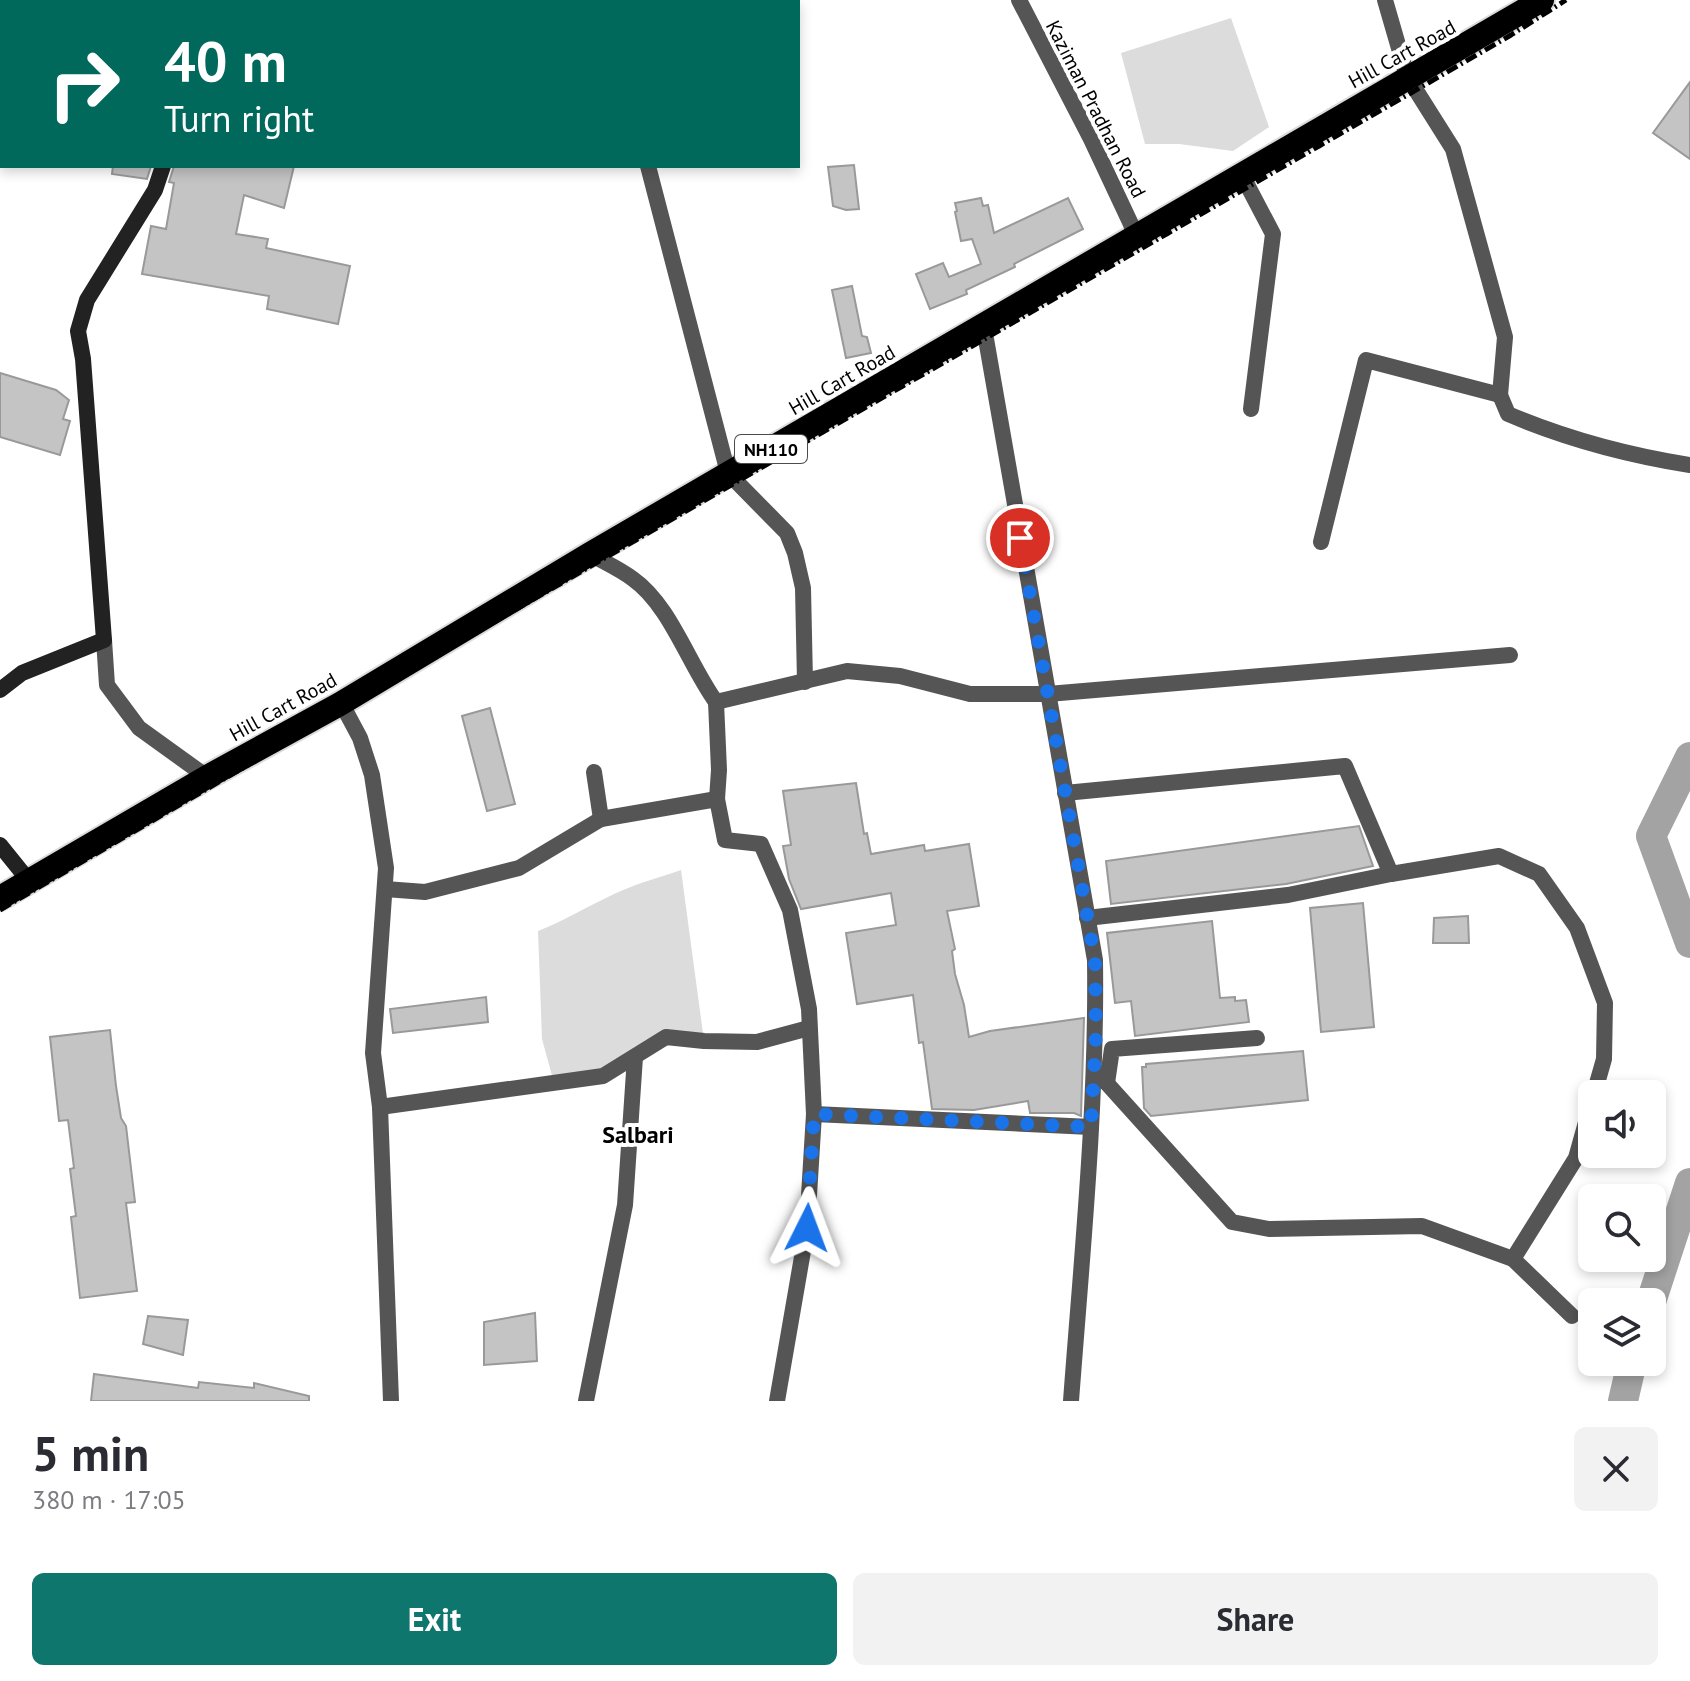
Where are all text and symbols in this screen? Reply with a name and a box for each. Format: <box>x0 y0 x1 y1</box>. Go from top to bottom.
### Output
street label: Hill Cart Road <box>1344 14 1460 94</box>
street label: Kaziman Pradhan Road <box>1040 16 1152 202</box>
text: 40 m <box>164 25 287 97</box>
icon: right <box>32 32 136 136</box>
text: Turn right <box>164 95 314 142</box>
street label: Hill Cart Road <box>784 339 900 421</box>
road number: NH110 <box>735 435 807 463</box>
pin <box>986 504 1054 572</box>
icon: arrive <box>998 516 1042 560</box>
street label: Hill Cart Road <box>225 667 341 747</box>
map controls <box>1578 1080 1666 1376</box>
button: sound <box>1578 1080 1666 1168</box>
district label: Salbari <box>602 1119 674 1150</box>
button: search <box>1578 1184 1666 1272</box>
position arrow <box>765 1186 849 1270</box>
button: layers <box>1578 1288 1666 1376</box>
text: 5 min <box>32 1422 149 1484</box>
button: close <box>1574 1427 1658 1511</box>
text: 380 m · 17:05 <box>32 1483 186 1516</box>
button: Exit <box>32 1573 837 1665</box>
button: Share <box>853 1573 1658 1665</box>

